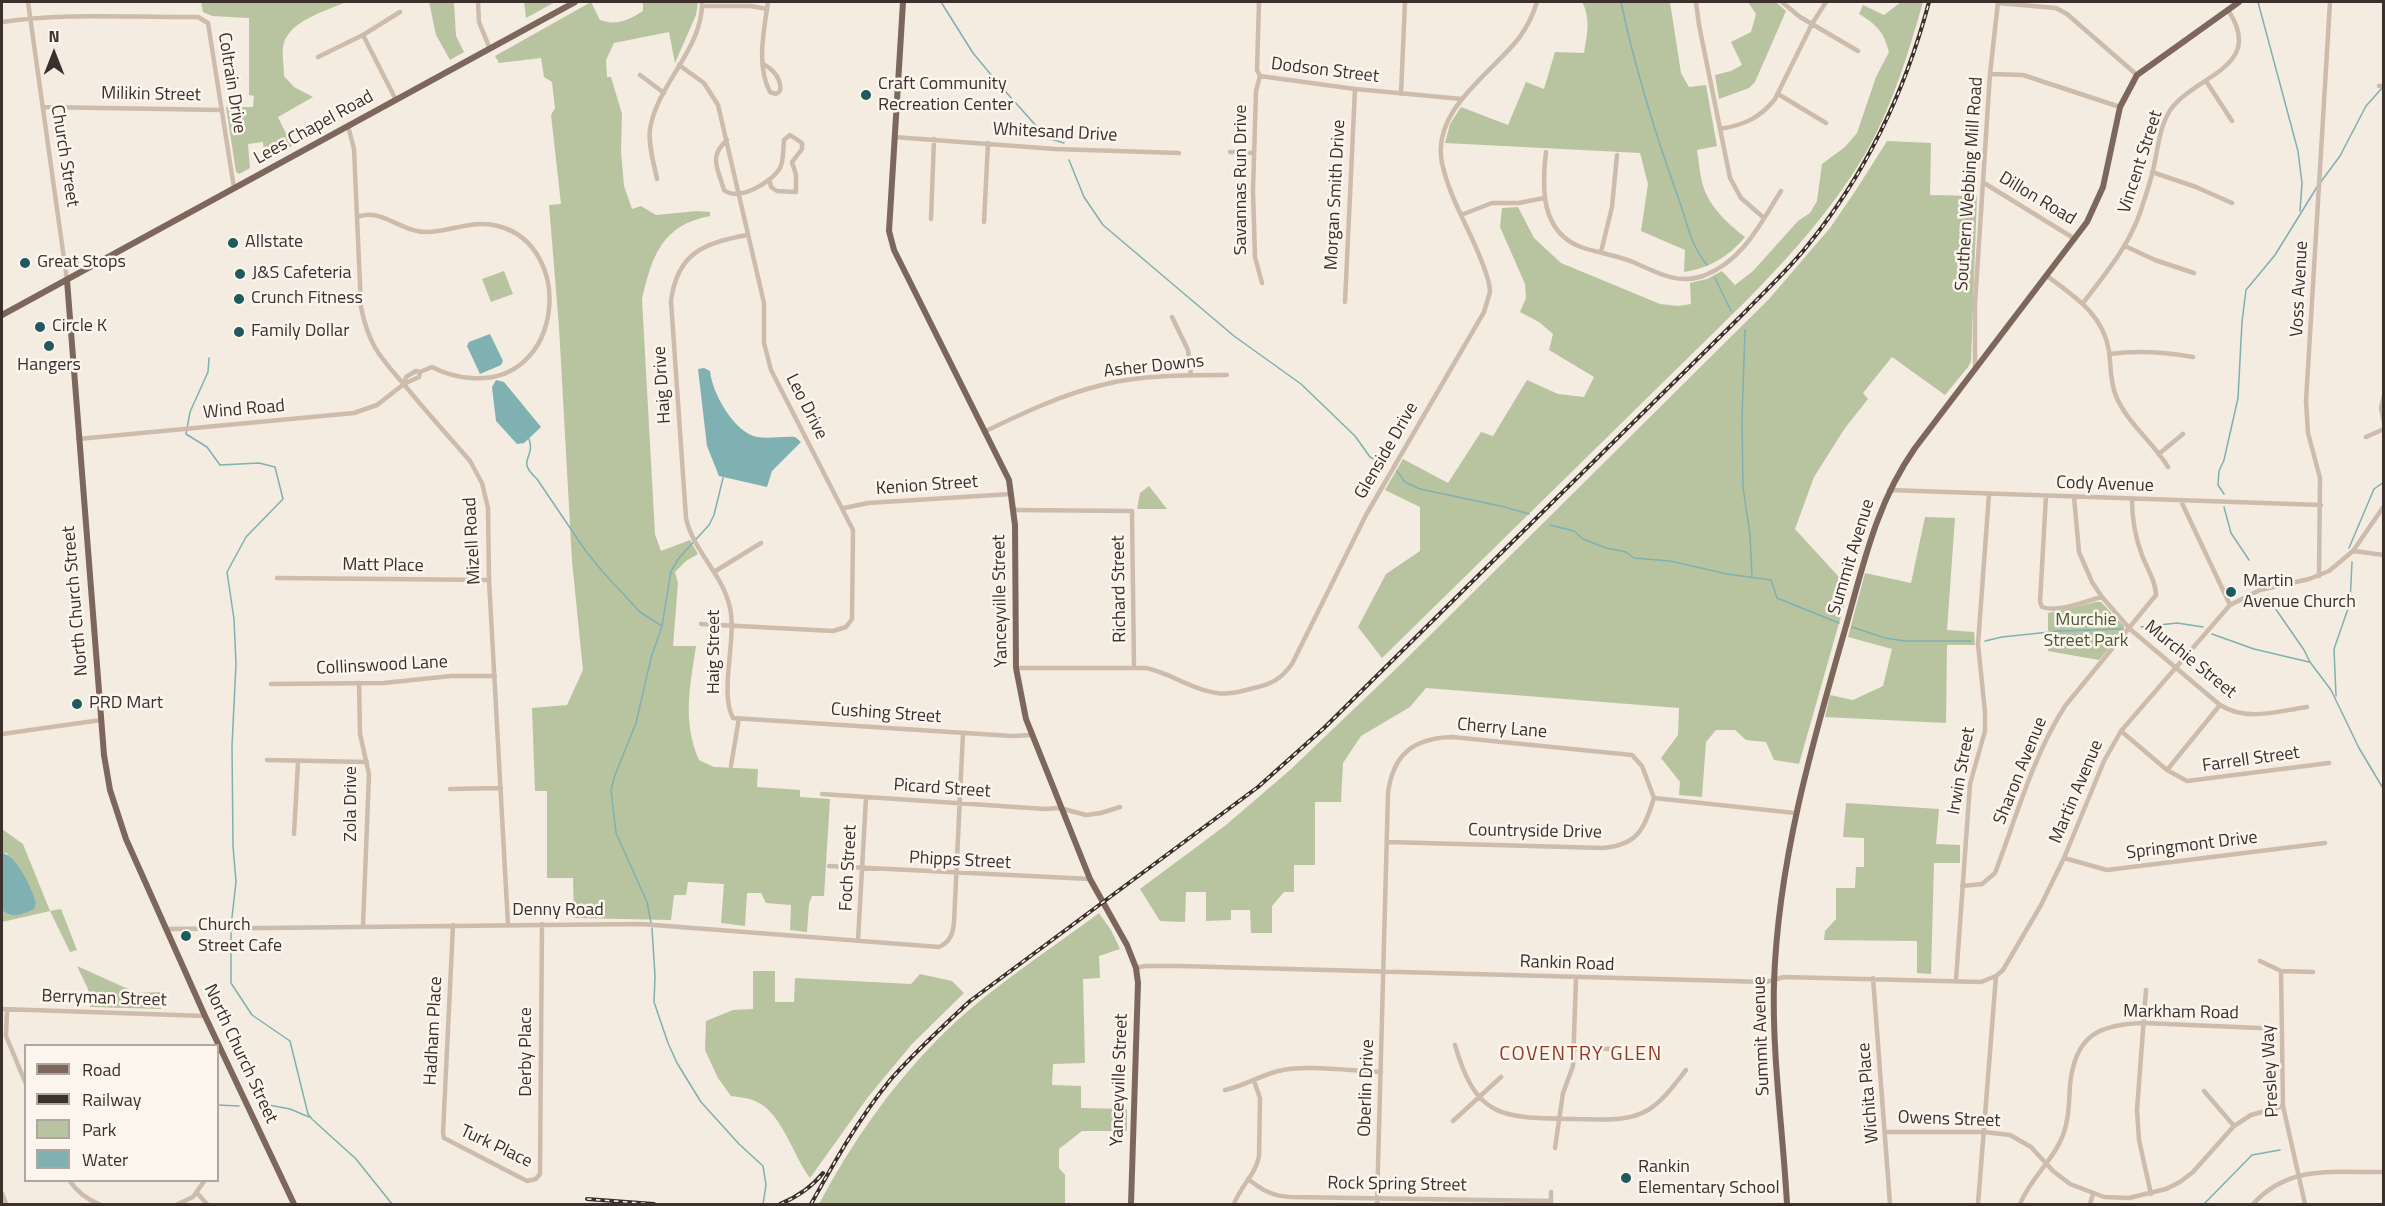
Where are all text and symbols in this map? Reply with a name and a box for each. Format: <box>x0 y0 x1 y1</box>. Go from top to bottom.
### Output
north arrow <box>24 24 84 84</box>
text: N <box>48 24 60 48</box>
street label: Coltrain Drive <box>212 31 250 135</box>
street label: Dodson Street <box>1270 54 1380 88</box>
place label: Craft Community Recreation Center <box>878 74 1013 116</box>
street label: Southern Webbing Mill Road <box>1952 76 1988 292</box>
street label: Milikin Street <box>101 83 201 107</box>
street label: Lees Chapel Road <box>251 86 377 170</box>
marker: Craft Community Recreation Center <box>859 88 873 102</box>
street label: Church Street <box>45 103 83 209</box>
street label: Savannas Run Drive <box>1231 105 1253 255</box>
street label: Vincent Street <box>2114 108 2168 216</box>
street label: Whitesand Drive <box>992 119 1118 147</box>
street label: Morgan Smith Drive <box>1321 119 1351 271</box>
street label: Dillon Road <box>1995 168 2079 230</box>
place label: Allstate <box>245 232 303 254</box>
marker: Allstate <box>226 236 240 250</box>
street label: Voss Avenue <box>2287 240 2313 338</box>
place label: Great Stops <box>37 252 126 274</box>
marker: Great Stops <box>18 256 32 270</box>
place label: J&S Cafeteria <box>252 263 352 285</box>
marker: J&S Cafeteria <box>233 267 247 281</box>
place label: Crunch Fitness <box>251 288 363 310</box>
marker: Crunch Fitness <box>232 292 246 306</box>
place label: Circle K <box>52 316 107 338</box>
marker: Circle K <box>33 320 47 334</box>
place label: Family Dollar <box>251 321 349 343</box>
marker: Family Dollar <box>232 325 246 339</box>
marker: Hangers <box>42 339 56 353</box>
street label: Haig Drive <box>650 345 676 425</box>
street label: Asher Downs <box>1103 351 1205 383</box>
place label: Hangers <box>17 355 81 377</box>
street label: Leo Drive <box>780 371 832 443</box>
street label: Wind Road <box>202 396 286 424</box>
street label: Glenside Drive <box>1351 399 1423 503</box>
street label: Kenion Street <box>875 472 979 500</box>
street label: Cody Avenue <box>2056 473 2154 497</box>
street label: Summit Avenue <box>1824 496 1880 618</box>
street label: Mizell Road <box>460 497 486 585</box>
street label: North Church Street <box>59 525 93 677</box>
street label: Yanceyville Street <box>989 534 1013 668</box>
street label: Richard Street <box>1108 535 1132 643</box>
street label: Matt Place <box>342 554 424 578</box>
place label: Martin Avenue Church <box>2243 571 2356 614</box>
marker: Martin Avenue Church <box>2224 585 2238 599</box>
street label: Haig Street <box>704 610 726 694</box>
park label: Murchie Street Park <box>2044 610 2128 652</box>
street label: Murchie Street <box>2140 616 2240 704</box>
street label: Collinswood Lane <box>316 652 448 680</box>
place label: PRD Mart <box>89 693 163 715</box>
marker: PRD Mart <box>70 697 84 711</box>
street label: Cushing Street <box>830 699 942 729</box>
street label: Cherry Lane <box>1456 714 1548 744</box>
street label: Sharon Avenue <box>1990 714 2052 828</box>
street label: Irwin Street <box>1944 726 1980 816</box>
street label: Martin Avenue <box>2045 737 2109 847</box>
street label: Farrell Street <box>2201 742 2301 778</box>
street label: Zola Drive <box>341 766 363 842</box>
street label: Picard Street <box>893 775 991 803</box>
street label: Countryside Drive <box>1468 820 1602 844</box>
street label: Foch Street <box>836 824 862 912</box>
street label: Springmont Drive <box>2125 827 2259 865</box>
street label: Phipps Street <box>909 848 1011 874</box>
street label: Denny Road <box>512 900 604 922</box>
place label: Church Street Cafe <box>198 915 282 958</box>
marker: Church Street Cafe <box>179 929 193 943</box>
street label: Rankin Road <box>1519 952 1615 976</box>
street label: Hadham Place <box>420 976 448 1086</box>
street label: Summit Avenue <box>1749 976 1775 1096</box>
street label: North Church Street <box>198 981 282 1127</box>
street label: Berryman Street <box>41 986 167 1012</box>
street label: Markham Road <box>2123 1001 2239 1025</box>
street label: Derby Place <box>516 1007 538 1097</box>
street label: Yanceyville Street <box>1107 1013 1133 1147</box>
street label: Presley Way <box>2258 1024 2284 1118</box>
street label: Oberlin Drive <box>1355 1039 1379 1137</box>
street label: Wichita Place <box>1854 1042 1884 1144</box>
district label: COVENTRY GLEN <box>1499 1043 1663 1067</box>
legend <box>24 1044 219 1182</box>
text: Road <box>82 1056 121 1083</box>
text: Railway <box>82 1086 141 1113</box>
street label: Owens Street <box>1897 1107 2001 1133</box>
text: Park <box>82 1116 116 1143</box>
street label: Turk Place <box>457 1121 535 1173</box>
text: Water <box>82 1146 128 1173</box>
place label: Rankin Elementary School <box>1638 1157 1780 1200</box>
marker: Rankin Elementary School <box>1619 1171 1633 1185</box>
street label: Rock Spring Street <box>1327 1173 1467 1197</box>

